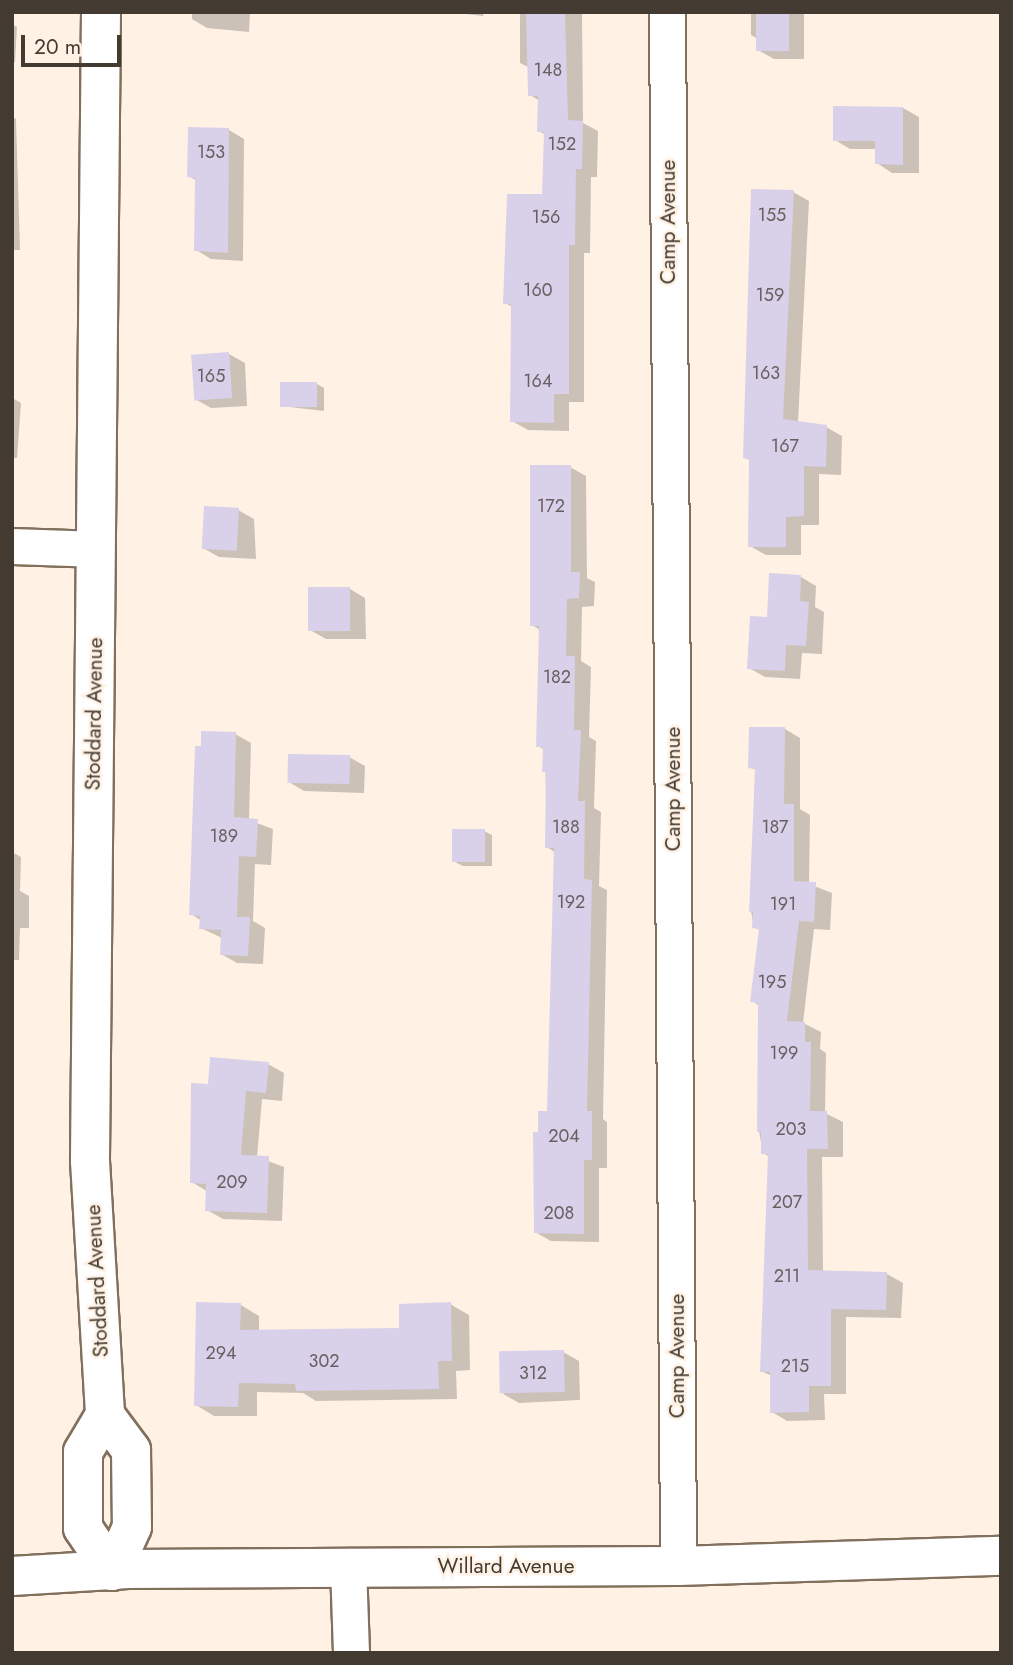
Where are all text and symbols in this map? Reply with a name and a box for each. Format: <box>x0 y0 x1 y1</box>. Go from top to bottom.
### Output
scale bar <box>24 21 124 65</box>
text: 20 m <box>34 32 81 62</box>
house number: 148 <box>534 59 562 81</box>
house number: 152 <box>548 133 576 155</box>
house number: 153 <box>197 141 225 163</box>
street label: Camp Avenue <box>655 160 681 284</box>
house number: 155 <box>758 204 786 226</box>
house number: 156 <box>532 206 560 228</box>
house number: 160 <box>523 279 553 301</box>
house number: 159 <box>756 284 784 306</box>
house number: 163 <box>752 362 780 384</box>
house number: 165 <box>197 365 225 387</box>
house number: 164 <box>524 370 552 392</box>
house number: 167 <box>771 435 799 457</box>
house number: 172 <box>537 495 565 517</box>
street label: Stoddard Avenue <box>80 637 108 791</box>
house number: 182 <box>543 666 571 688</box>
street label: Camp Avenue <box>660 727 686 851</box>
house number: 188 <box>552 816 580 838</box>
house number: 187 <box>761 816 789 838</box>
house number: 189 <box>210 825 238 847</box>
house number: 192 <box>557 891 585 913</box>
house number: 191 <box>770 893 796 915</box>
house number: 195 <box>758 971 786 993</box>
house number: 199 <box>770 1042 798 1064</box>
house number: 203 <box>776 1118 806 1140</box>
house number: 204 <box>548 1125 580 1147</box>
house number: 209 <box>216 1171 248 1193</box>
house number: 207 <box>772 1191 802 1213</box>
house number: 208 <box>544 1202 574 1224</box>
street label: Stoddard Avenue <box>80 1204 114 1358</box>
house number: 211 <box>774 1265 800 1287</box>
street label: Camp Avenue <box>664 1294 690 1418</box>
house number: 294 <box>205 1342 237 1364</box>
house number: 302 <box>309 1350 339 1372</box>
house number: 215 <box>781 1355 809 1377</box>
house number: 312 <box>519 1362 547 1384</box>
street label: Willard Avenue <box>438 1553 574 1579</box>

